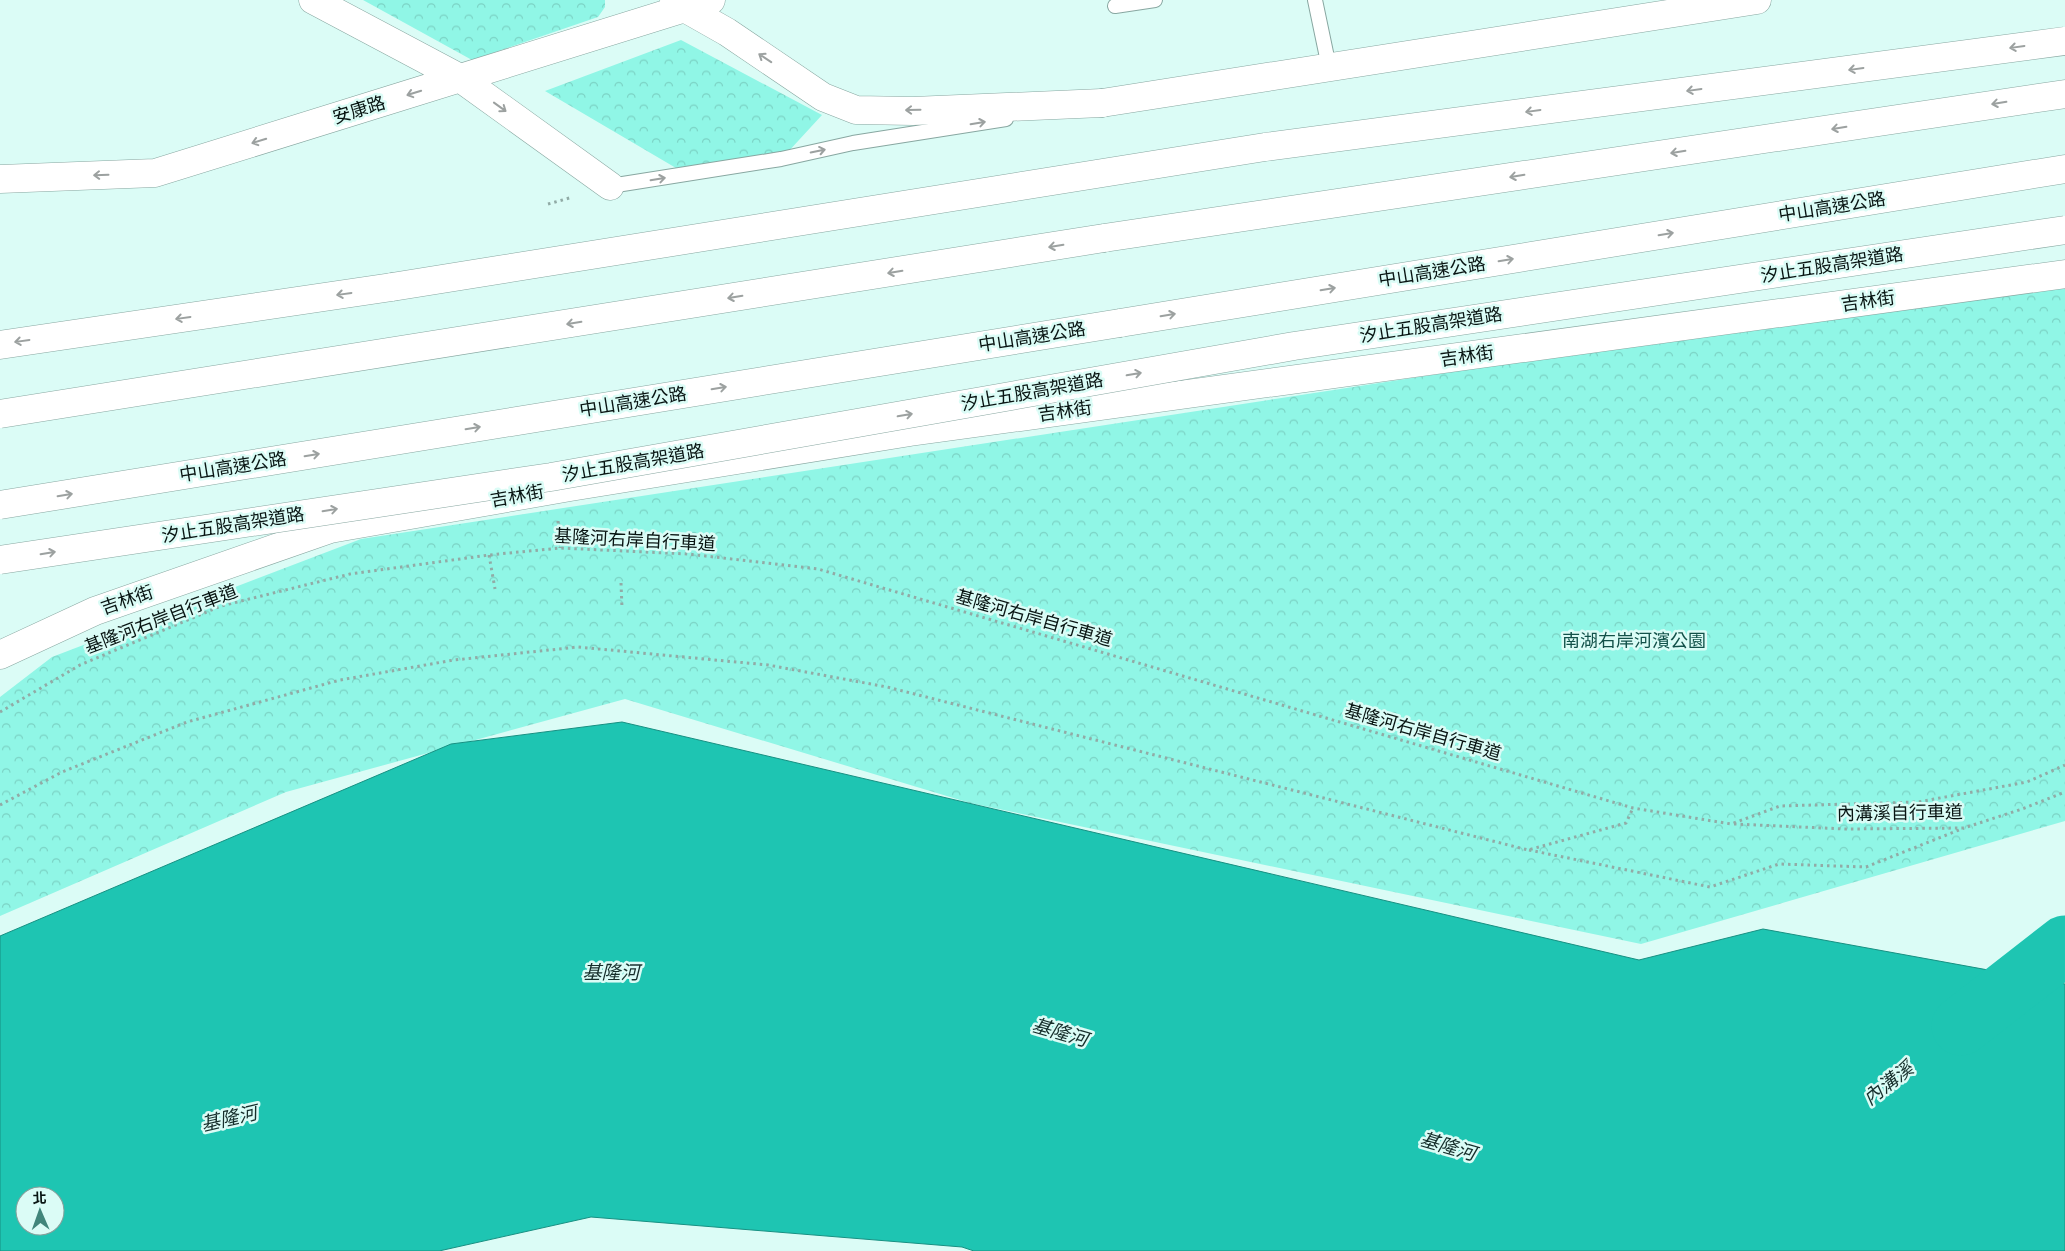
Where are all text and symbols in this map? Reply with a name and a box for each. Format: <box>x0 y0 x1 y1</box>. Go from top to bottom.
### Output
one-way arrow <box>2009 43 2025 53</box>
one-way arrow <box>758 53 772 64</box>
one-way arrow <box>1848 64 1864 74</box>
one-way arrow <box>1687 85 1703 95</box>
one-way arrow <box>406 88 422 98</box>
street label: 安康路 <box>330 91 388 127</box>
one-way arrow <box>1992 99 2008 109</box>
one-way arrow <box>493 102 507 112</box>
one-way arrow <box>906 106 922 115</box>
one-way arrow <box>1526 107 1542 117</box>
one-way arrow <box>970 118 986 128</box>
one-way arrow <box>1831 123 1847 133</box>
one-way arrow <box>251 137 267 146</box>
one-way arrow <box>810 146 826 155</box>
one-way arrow <box>1670 147 1686 157</box>
one-way arrow <box>93 170 110 180</box>
one-way arrow <box>1510 171 1526 181</box>
one-way arrow <box>650 174 666 184</box>
street label: 中山高速公路 <box>1777 187 1887 225</box>
one-way arrow <box>1658 229 1674 239</box>
one-way arrow <box>1048 241 1064 251</box>
street label: 汐止五股高架道路 <box>1759 242 1905 286</box>
street label: 中山高速公路 <box>1377 252 1487 290</box>
one-way arrow <box>1497 255 1513 265</box>
one-way arrow <box>887 267 903 277</box>
one-way arrow <box>1320 284 1336 294</box>
street label: 吉林街 <box>1840 285 1896 315</box>
one-way arrow <box>336 289 352 299</box>
one-way arrow <box>727 292 743 302</box>
street label: 汐止五股高架道路 <box>1358 302 1504 346</box>
one-way arrow <box>1159 310 1175 320</box>
one-way arrow <box>175 313 191 323</box>
street label: 中山高速公路 <box>977 317 1087 355</box>
one-way arrow <box>566 318 582 328</box>
one-way arrow <box>15 337 31 347</box>
street label: 吉林街 <box>1439 340 1495 370</box>
street label: 汐止五股高架道路 <box>959 368 1105 414</box>
one-way arrow <box>1125 369 1141 379</box>
street label: 中山高速公路 <box>578 382 688 420</box>
one-way arrow <box>711 383 727 393</box>
street label: 吉林街 <box>1037 395 1093 425</box>
one-way arrow <box>896 409 912 419</box>
one-way arrow <box>464 423 480 433</box>
street label: 汐止五股高架道路 <box>560 439 706 485</box>
street label: 中山高速公路 <box>178 447 288 485</box>
one-way arrow <box>304 449 320 459</box>
street label: 吉林街 <box>488 479 545 511</box>
one-way arrow <box>57 489 73 499</box>
street label: 汐止五股高架道路 <box>160 502 306 546</box>
one-way arrow <box>322 505 338 515</box>
street label: 基隆河右岸自行車道 <box>554 524 717 554</box>
one-way arrow <box>40 547 56 557</box>
street label: 基隆河右岸自行車道 <box>81 579 240 657</box>
street label: 吉林街 <box>98 580 156 618</box>
street label: 基隆河右岸自行車道 <box>953 584 1115 650</box>
park label: 南湖右岸河濱公園 <box>1562 629 1706 651</box>
street label: 基隆河右岸自行車道 <box>1342 698 1504 764</box>
street label: 內溝溪自行車道 <box>1837 800 1963 824</box>
water label: 基隆河 <box>582 960 643 983</box>
water label: 基隆河 <box>1030 1013 1095 1052</box>
water label: 內溝溪 <box>1858 1054 1920 1109</box>
water label: 基隆河 <box>199 1099 263 1135</box>
water label: 基隆河 <box>1418 1127 1483 1166</box>
north arrow <box>15 1186 65 1236</box>
text: 北 <box>32 1189 47 1206</box>

